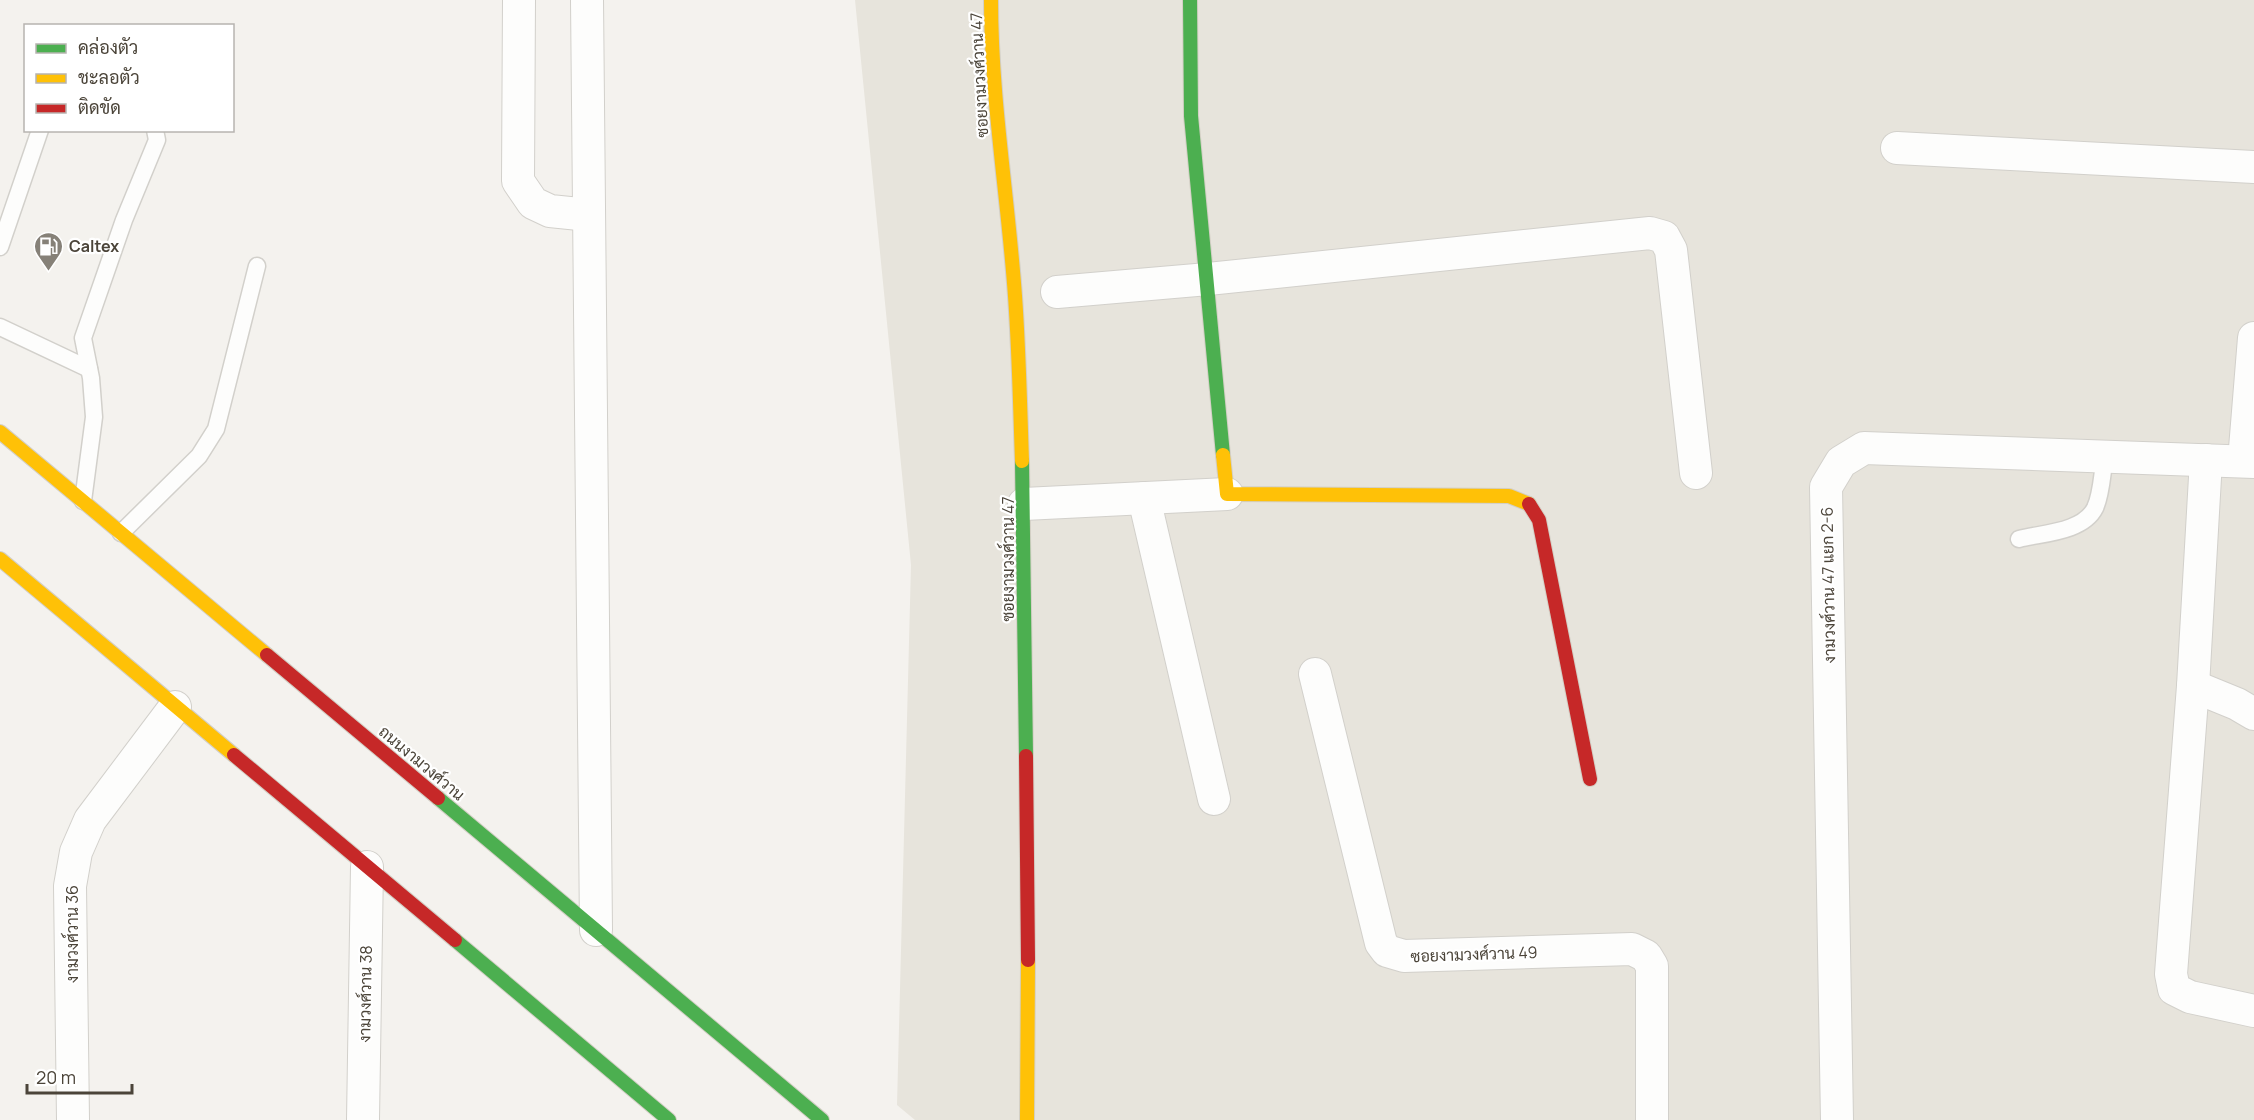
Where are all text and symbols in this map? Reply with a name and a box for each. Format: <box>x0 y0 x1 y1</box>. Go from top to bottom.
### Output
street label: ซอยงามวงศ์วาน 47 <box>964 12 993 138</box>
legend <box>24 24 234 132</box>
text: คล่องตัว <box>78 35 138 59</box>
text: ชะลอตัว <box>78 65 140 89</box>
text: ติดขัด <box>78 95 121 119</box>
fuel station icon: Caltex <box>32 230 64 272</box>
place label: Caltex <box>69 235 119 257</box>
street label: ซอยงามวงศ์วาน 47 <box>996 496 1019 622</box>
street label: งามวงศ์วาน 47 แยก 2-6 <box>1815 507 1840 663</box>
street label: ถนนงามวงศ์วาน <box>374 720 470 805</box>
street label: งามวงศ์วาน 36 <box>60 885 83 983</box>
street label: ซอยงามวงศ์วาน 49 <box>1410 940 1538 967</box>
street label: งามวงศ์วาน 38 <box>352 945 377 1043</box>
scale bar <box>27 1057 132 1095</box>
text: 20 m <box>36 1065 76 1089</box>

